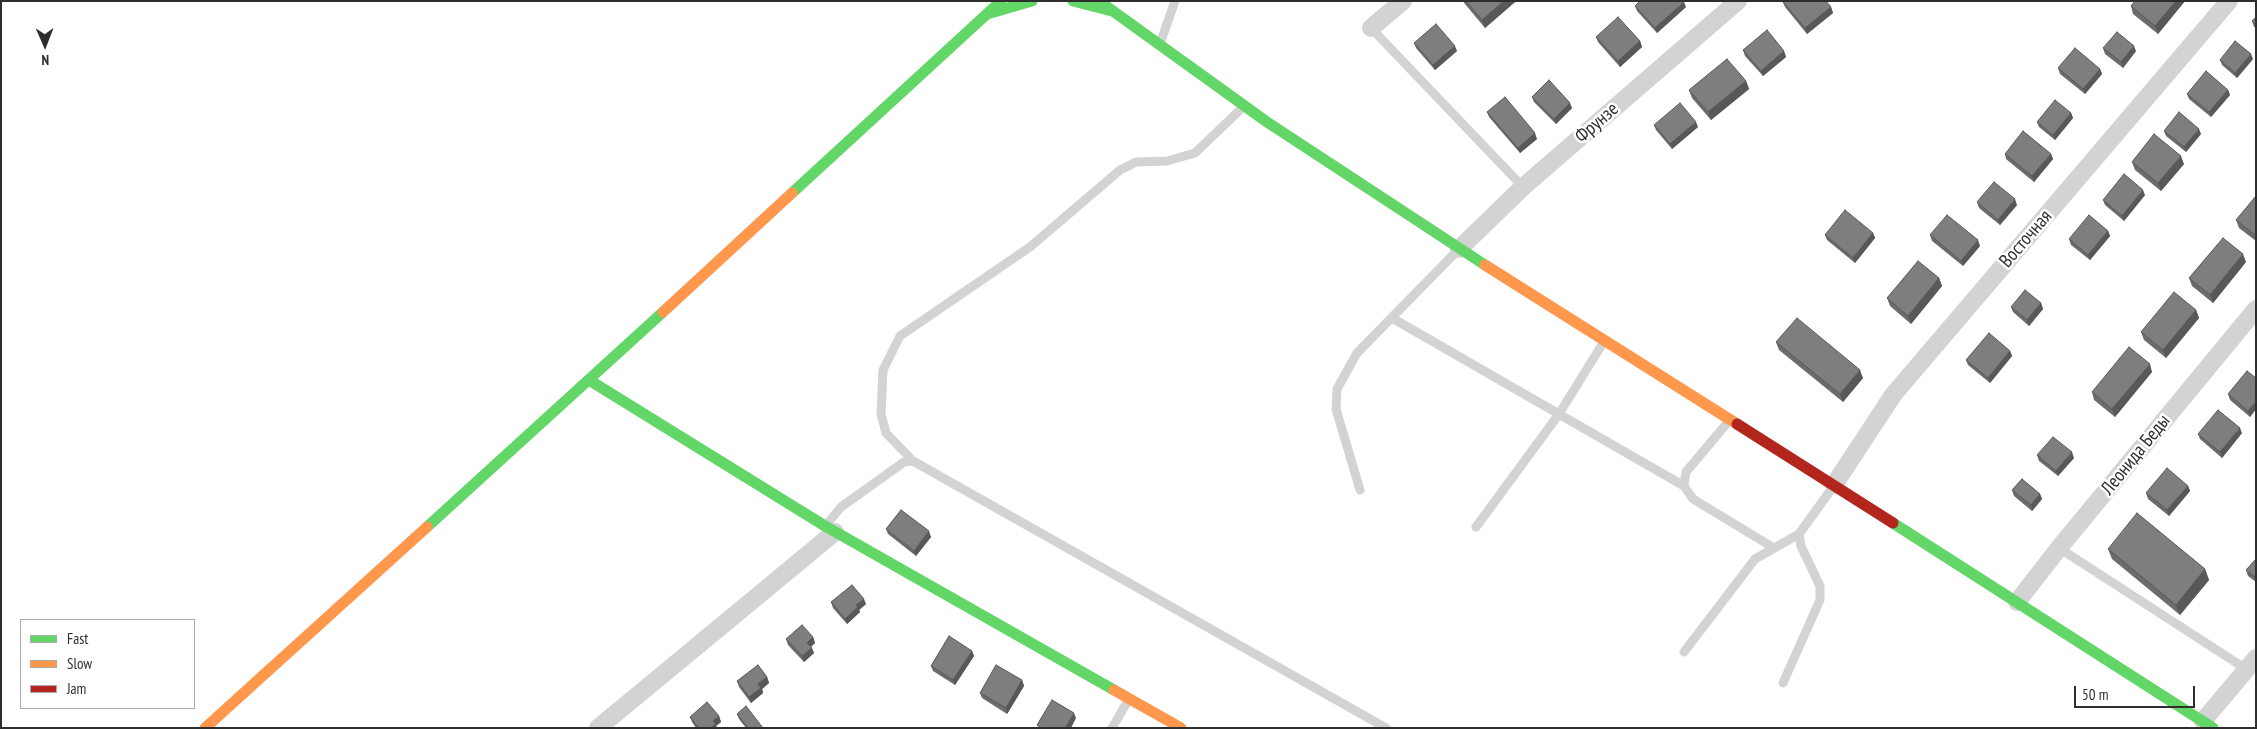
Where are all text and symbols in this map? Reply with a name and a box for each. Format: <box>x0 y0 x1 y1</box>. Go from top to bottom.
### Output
north arrow <box>20 20 70 70</box>
text: N <box>41 51 49 69</box>
street label: Фрунзе <box>1571 98 1623 148</box>
street label: Восточная <box>1995 206 2057 272</box>
street label: Леонида Беды <box>2097 410 2175 500</box>
legend <box>20 619 195 709</box>
text: Fast <box>67 629 88 648</box>
text: Slow <box>67 654 92 673</box>
scale bar <box>2077 676 2198 708</box>
text: Jam <box>67 679 86 698</box>
text: 50 m <box>2082 685 2108 704</box>

